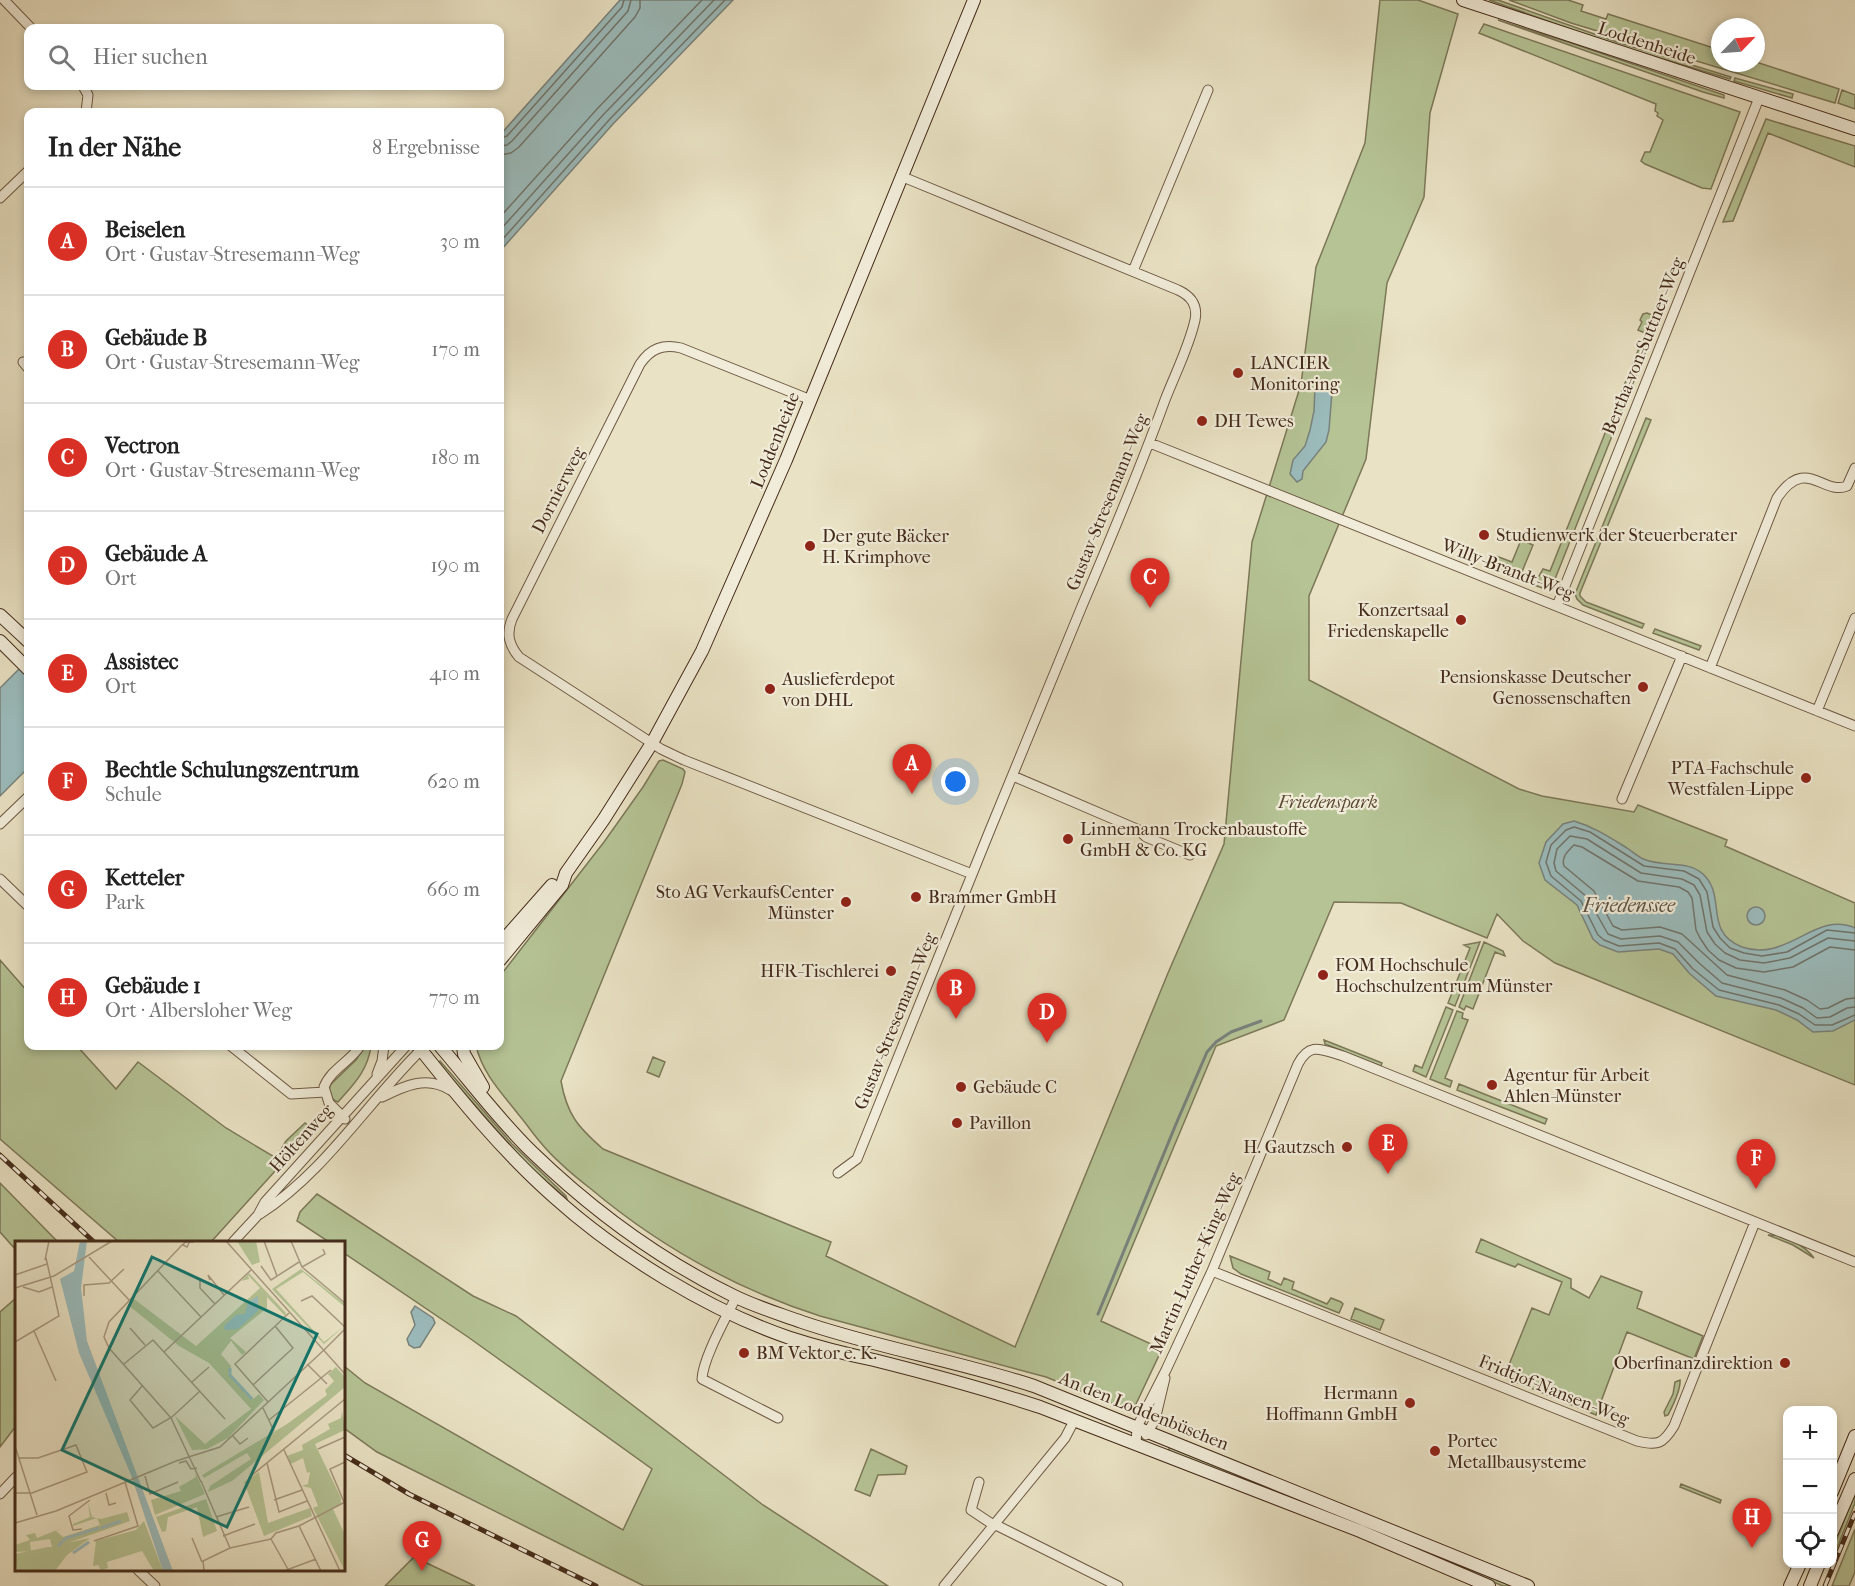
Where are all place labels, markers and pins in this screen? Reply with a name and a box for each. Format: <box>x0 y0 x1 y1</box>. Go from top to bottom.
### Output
place label: LANCIER Monitoring <box>1250 353 1340 395</box>
marker: LANCIER Monitoring <box>1231 366 1245 380</box>
place label: DH Tewes <box>1214 411 1294 432</box>
marker: DH Tewes <box>1195 414 1209 428</box>
place label: Studienwerk der Steuerberater <box>1496 525 1737 546</box>
place label: Der gute Bäcker H. Krimphove <box>822 526 949 568</box>
marker: Studienwerk der Steuerberater <box>1477 528 1491 542</box>
marker: Der gute Bäcker H. Krimphove <box>803 539 817 553</box>
pin: C <box>1130 558 1170 608</box>
place label: Konzertsaal Friedenskapelle <box>1327 600 1449 642</box>
marker: Konzertsaal Friedenskapelle <box>1454 613 1468 627</box>
place label: Pensionskasse Deutscher Genossenschaften <box>1439 667 1632 709</box>
place label: Auslieferdepot von DHL <box>781 669 896 711</box>
marker: Pensionskasse Deutscher Genossenschaften <box>1636 680 1650 694</box>
marker: Auslieferdepot von DHL <box>763 682 777 696</box>
pin: A <box>892 744 932 794</box>
place label: PTA-Fachschule Westfalen-Lippe <box>1667 758 1794 800</box>
marker: PTA-Fachschule Westfalen-Lippe <box>1799 771 1813 785</box>
place label: Linnemann Trockenbaustoffe GmbH & Co. KG <box>1080 819 1307 861</box>
marker: Linnemann Trockenbaustoffe GmbH & Co. KG <box>1061 832 1075 846</box>
place label: Sto AG VerkaufsCenter Münster <box>656 882 834 924</box>
place label: Brammer GmbH <box>928 887 1057 908</box>
marker: Brammer GmbH <box>909 890 923 904</box>
marker: Sto AG VerkaufsCenter Münster <box>839 895 853 909</box>
place label: FOM Hochschule Hochschulzentrum Münster <box>1335 955 1553 997</box>
place label: HFR-Tischlerei <box>760 961 880 982</box>
marker: HFR-Tischlerei <box>884 964 898 978</box>
marker: FOM Hochschule Hochschulzentrum Münster <box>1316 968 1330 982</box>
pin: B <box>936 970 976 1019</box>
pin: D <box>1028 994 1066 1043</box>
place label: Agentur für Arbeit Ahlen-Münster <box>1503 1065 1650 1107</box>
place label: Gebäude C <box>973 1077 1057 1098</box>
marker: Agentur für Arbeit Ahlen-Münster <box>1485 1078 1499 1092</box>
marker: Gebäude C <box>954 1080 968 1094</box>
place label: Pavillon <box>969 1113 1032 1134</box>
marker: Pavillon <box>950 1116 964 1130</box>
pin: E <box>1368 1124 1408 1174</box>
place label: H. Gautzsch <box>1243 1137 1335 1158</box>
marker: H. Gautzsch <box>1340 1140 1354 1154</box>
pin: F <box>1736 1140 1776 1189</box>
place label: BM Vektor e. K. <box>756 1343 877 1364</box>
marker: BM Vektor e. K. <box>737 1346 751 1360</box>
place label: Oberfinanzdirektion <box>1614 1353 1774 1374</box>
marker: Oberfinanzdirektion <box>1778 1356 1792 1370</box>
place label: Hermann Hoffmann GmbH <box>1265 1383 1399 1425</box>
marker: Hermann Hoffmann GmbH <box>1403 1396 1417 1410</box>
place label: Portec Metallbausysteme <box>1447 1431 1587 1473</box>
marker: Portec Metallbausysteme <box>1428 1444 1442 1458</box>
pin: H <box>1732 1498 1772 1548</box>
pin: G <box>402 1522 442 1571</box>

